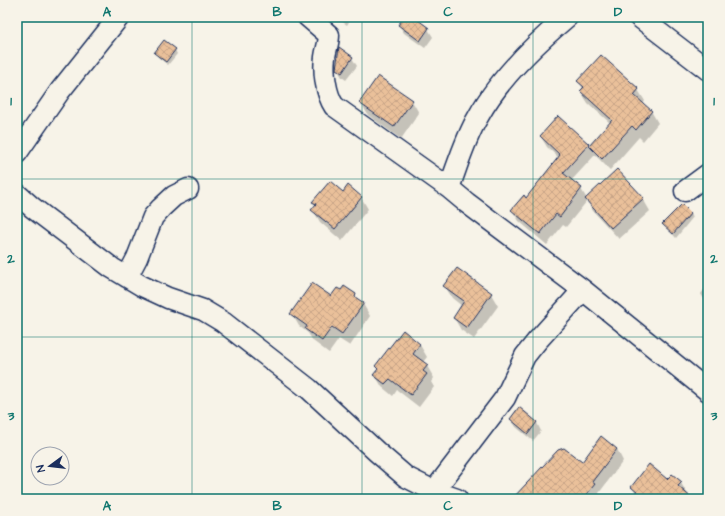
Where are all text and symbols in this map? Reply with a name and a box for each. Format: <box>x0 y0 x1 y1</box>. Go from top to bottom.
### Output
text: A <box>103 3 112 21</box>
text: B <box>272 3 282 21</box>
text: C <box>443 3 453 21</box>
text: D <box>614 3 623 21</box>
text: 1 <box>10 92 12 110</box>
text: 1 <box>713 92 715 110</box>
text: 2 <box>6 250 15 268</box>
text: 2 <box>709 250 718 268</box>
text: 3 <box>7 407 15 425</box>
text: 3 <box>710 407 718 425</box>
north arrow <box>30 446 70 486</box>
text: N <box>33 463 49 474</box>
text: A <box>103 497 112 515</box>
text: B <box>272 497 282 515</box>
text: C <box>443 497 453 515</box>
text: D <box>614 497 623 515</box>

